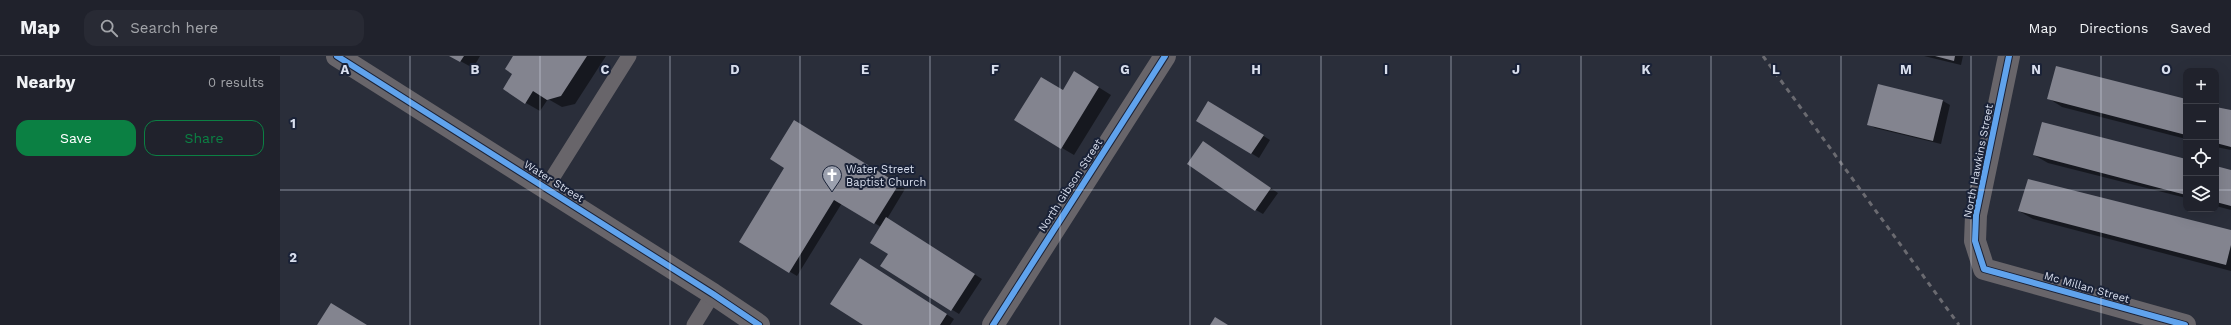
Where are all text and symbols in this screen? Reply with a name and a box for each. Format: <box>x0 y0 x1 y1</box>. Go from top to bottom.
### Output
search box <box>84 10 364 46</box>
text: Map <box>20 16 60 39</box>
icon: search <box>98 17 120 39</box>
text: Search here <box>130 19 218 37</box>
text: Map <box>2029 20 2057 36</box>
text: Directions <box>2079 20 2148 36</box>
text: Saved <box>2170 20 2211 36</box>
text: A <box>341 62 350 77</box>
text: B <box>471 62 480 77</box>
text: C <box>601 62 610 77</box>
text: D <box>730 62 740 77</box>
text: E <box>861 62 869 77</box>
text: F <box>991 62 999 77</box>
text: G <box>1120 62 1130 77</box>
text: H <box>1251 62 1261 77</box>
text: I <box>1384 62 1388 77</box>
text: J <box>1512 62 1520 77</box>
text: K <box>1641 62 1651 77</box>
text: L <box>1772 62 1780 77</box>
text: M <box>1900 62 1912 77</box>
text: N <box>2031 62 2041 77</box>
text: O <box>2161 62 2171 77</box>
map controls <box>2183 68 2219 212</box>
button: + <box>2183 68 2219 104</box>
text: Nearby <box>16 72 75 92</box>
text: 0 results <box>208 75 264 90</box>
street label: North Hawkins Street <box>1961 103 1996 219</box>
button: − <box>2183 104 2219 140</box>
text: 1 <box>290 116 296 131</box>
button: Save <box>16 120 136 156</box>
button: Share <box>144 120 264 156</box>
street label: North Gibson Street <box>1036 136 1105 234</box>
button: locate <box>2183 140 2219 176</box>
street label: Water Street <box>521 158 586 205</box>
place label: Water Street Baptist Church <box>846 163 926 189</box>
church icon: Water Street Baptist Church <box>821 164 843 192</box>
button: layers <box>2183 176 2219 212</box>
text: 2 <box>289 250 297 265</box>
street label: Mc Millan Street <box>2043 269 2131 306</box>

